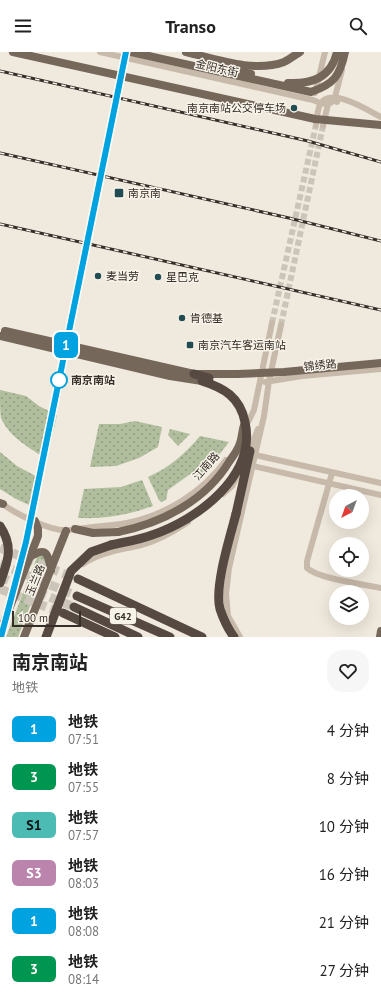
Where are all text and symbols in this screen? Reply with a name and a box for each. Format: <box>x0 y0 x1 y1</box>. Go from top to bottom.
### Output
icon: menu <box>12 15 34 37</box>
text: Transo <box>165 15 216 38</box>
icon: search <box>347 15 369 37</box>
street label: 金阳东街 <box>194 56 240 80</box>
place label: 南京南站公交停车场 <box>187 101 286 115</box>
marker: 南京南站公交停车场 <box>289 103 299 113</box>
place label: 南京南 <box>128 186 161 200</box>
marker: 南京南 <box>113 187 125 199</box>
place label: 麦当劳 <box>106 269 139 283</box>
place label: 星巴克 <box>166 270 199 284</box>
marker: 麦当劳 <box>93 271 103 281</box>
marker: 星巴克 <box>153 272 163 282</box>
place label: 肯德基 <box>190 311 223 325</box>
marker: 肯德基 <box>177 313 187 323</box>
line badge: 1 <box>53 332 79 358</box>
text: 1 <box>62 336 70 354</box>
place label: 南京汽车客运南站 <box>198 338 286 352</box>
marker: 南京汽车客运南站 <box>185 340 195 350</box>
street label: 锦绣路 <box>303 356 337 374</box>
marker: 南京南站 <box>50 371 68 389</box>
place label: 南京南站 <box>71 373 115 387</box>
street label: 江南路 <box>190 449 222 483</box>
north arrow <box>329 489 369 529</box>
map controls <box>329 489 369 625</box>
button: locate <box>329 537 369 577</box>
street label: 玉兰路 <box>22 562 48 598</box>
button: layers <box>329 585 369 625</box>
road number: G42 <box>110 608 136 624</box>
scale bar <box>12 609 81 628</box>
text: 100 m <box>18 611 48 625</box>
text: 南京南站 <box>12 650 88 674</box>
button: heart <box>327 650 369 692</box>
text: 地铁 <box>12 679 38 696</box>
text: 地铁 <box>68 712 98 731</box>
text: 1 <box>30 720 38 738</box>
text: 4 分钟 <box>327 721 369 740</box>
text: 07:51 <box>68 731 99 748</box>
text: 地铁 <box>68 760 98 779</box>
text: 3 <box>30 768 38 786</box>
text: 8 分钟 <box>327 769 369 788</box>
text: 07:55 <box>68 779 99 796</box>
text: 地铁 <box>68 808 98 827</box>
text: S1 <box>26 816 42 834</box>
text: 10 分钟 <box>319 817 369 836</box>
text: 07:57 <box>68 827 99 844</box>
text: 地铁 <box>68 856 98 875</box>
text: S3 <box>26 864 42 882</box>
text: 16 分钟 <box>319 865 369 884</box>
text: 08:03 <box>68 875 99 892</box>
text: 地铁 <box>68 904 98 923</box>
text: 1 <box>30 912 38 930</box>
text: 21 分钟 <box>319 913 369 932</box>
text: 08:08 <box>68 923 99 940</box>
text: 地铁 <box>68 952 98 971</box>
text: 3 <box>30 960 38 978</box>
text: 27 分钟 <box>319 961 369 980</box>
text: 08:14 <box>68 971 99 988</box>

